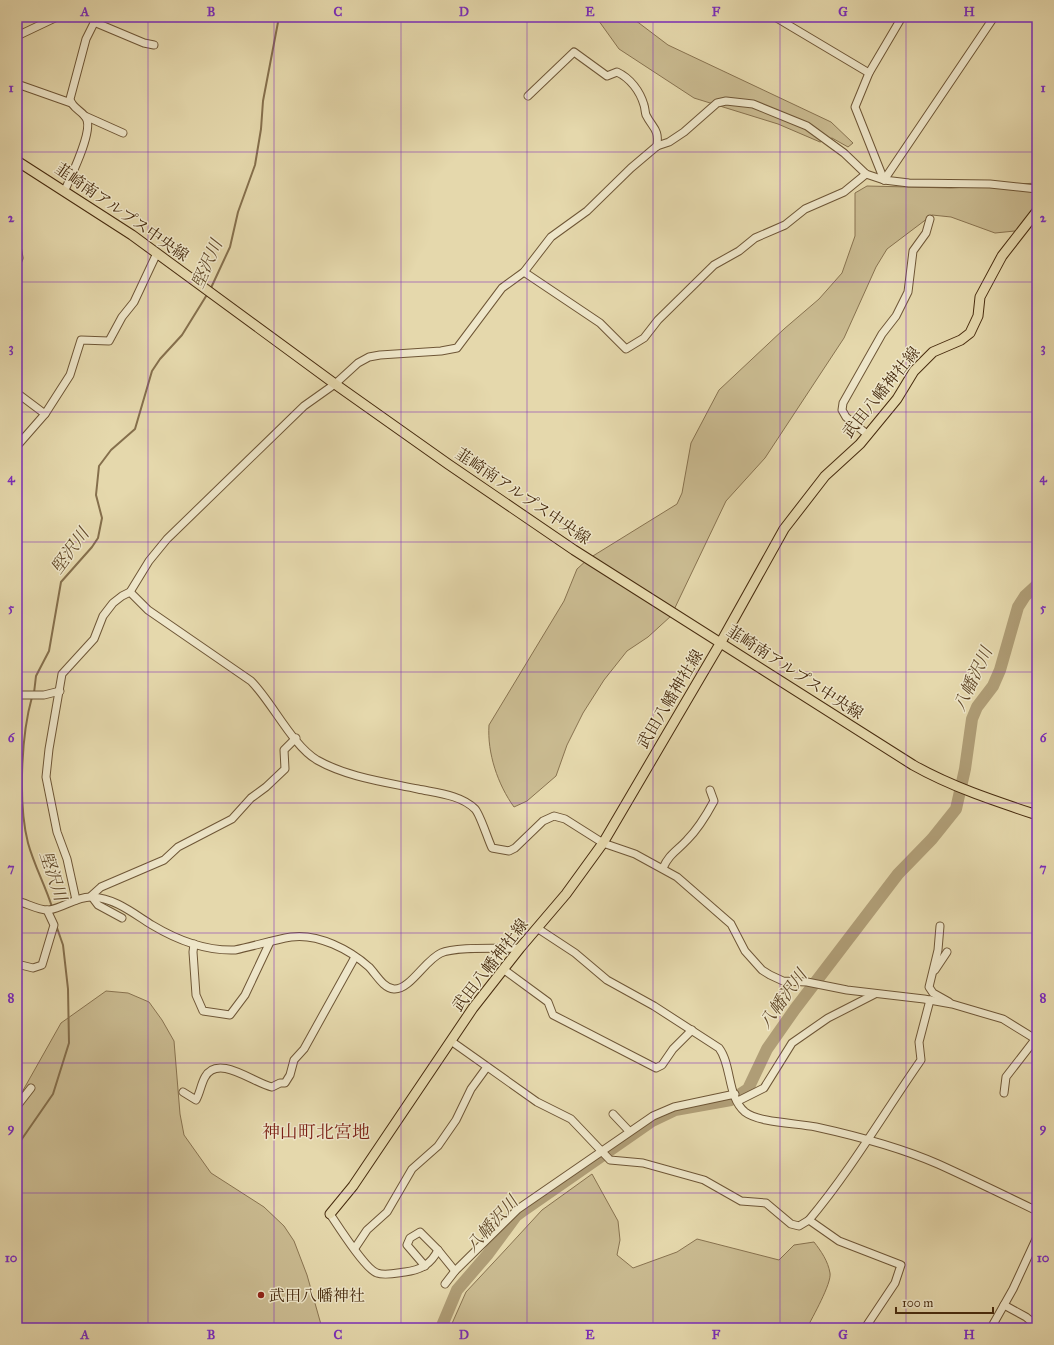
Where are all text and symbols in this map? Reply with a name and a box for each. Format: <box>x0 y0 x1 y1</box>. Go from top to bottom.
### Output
text: A <box>80 4 90 20</box>
text: B <box>207 4 216 20</box>
text: C <box>334 4 343 20</box>
text: D <box>459 4 469 20</box>
text: E <box>585 4 595 20</box>
text: F <box>712 4 721 20</box>
text: G <box>838 4 848 20</box>
text: H <box>963 4 975 20</box>
text: 1 <box>8 80 14 96</box>
text: 1 <box>1040 80 1046 96</box>
street label: 韮崎南アルプス中央線 <box>52 159 192 265</box>
text: 2 <box>8 210 15 226</box>
text: 2 <box>1040 210 1047 226</box>
water label: 堅沢川 <box>187 235 228 292</box>
text: 3 <box>8 340 14 356</box>
text: 3 <box>1040 340 1046 356</box>
street label: 武田八幡神社線 <box>838 342 924 442</box>
street label: 韮崎南アルプス中央線 <box>452 444 594 548</box>
text: 4 <box>7 470 15 486</box>
text: 4 <box>1039 470 1047 486</box>
water label: 堅沢川 <box>47 523 95 578</box>
text: 5 <box>8 600 15 616</box>
text: 5 <box>1040 600 1047 616</box>
street label: 韮崎南アルプス中央線 <box>723 621 867 723</box>
water label: 八幡沢川 <box>949 642 998 714</box>
street label: 武田八幡神社線 <box>633 646 707 752</box>
text: 6 <box>8 730 16 746</box>
text: 6 <box>1040 730 1048 746</box>
water label: 堅沢川 <box>35 849 71 905</box>
text: 7 <box>8 860 15 876</box>
text: 7 <box>1040 860 1047 876</box>
street label: 武田八幡神社線 <box>448 915 532 1015</box>
water label: 八幡沢川 <box>755 964 813 1033</box>
text: 8 <box>8 990 15 1006</box>
text: 8 <box>1040 990 1047 1006</box>
text: 9 <box>8 1120 15 1136</box>
text: 9 <box>1040 1120 1047 1136</box>
district label: 神山町北宮地 <box>262 1121 370 1143</box>
water label: 八幡沢川 <box>461 1190 524 1256</box>
text: 10 <box>5 1250 18 1266</box>
text: 10 <box>1037 1250 1050 1266</box>
place label: 武田八幡神社 <box>269 1286 365 1305</box>
scale bar <box>896 1289 993 1315</box>
marker: 武田八幡神社 <box>256 1290 266 1300</box>
text: 100 m <box>902 1296 933 1310</box>
text: A <box>80 1327 90 1343</box>
text: B <box>207 1327 216 1343</box>
text: C <box>334 1327 343 1343</box>
text: D <box>459 1327 469 1343</box>
text: E <box>585 1327 595 1343</box>
text: F <box>712 1327 721 1343</box>
text: G <box>838 1327 848 1343</box>
text: H <box>963 1327 975 1343</box>

